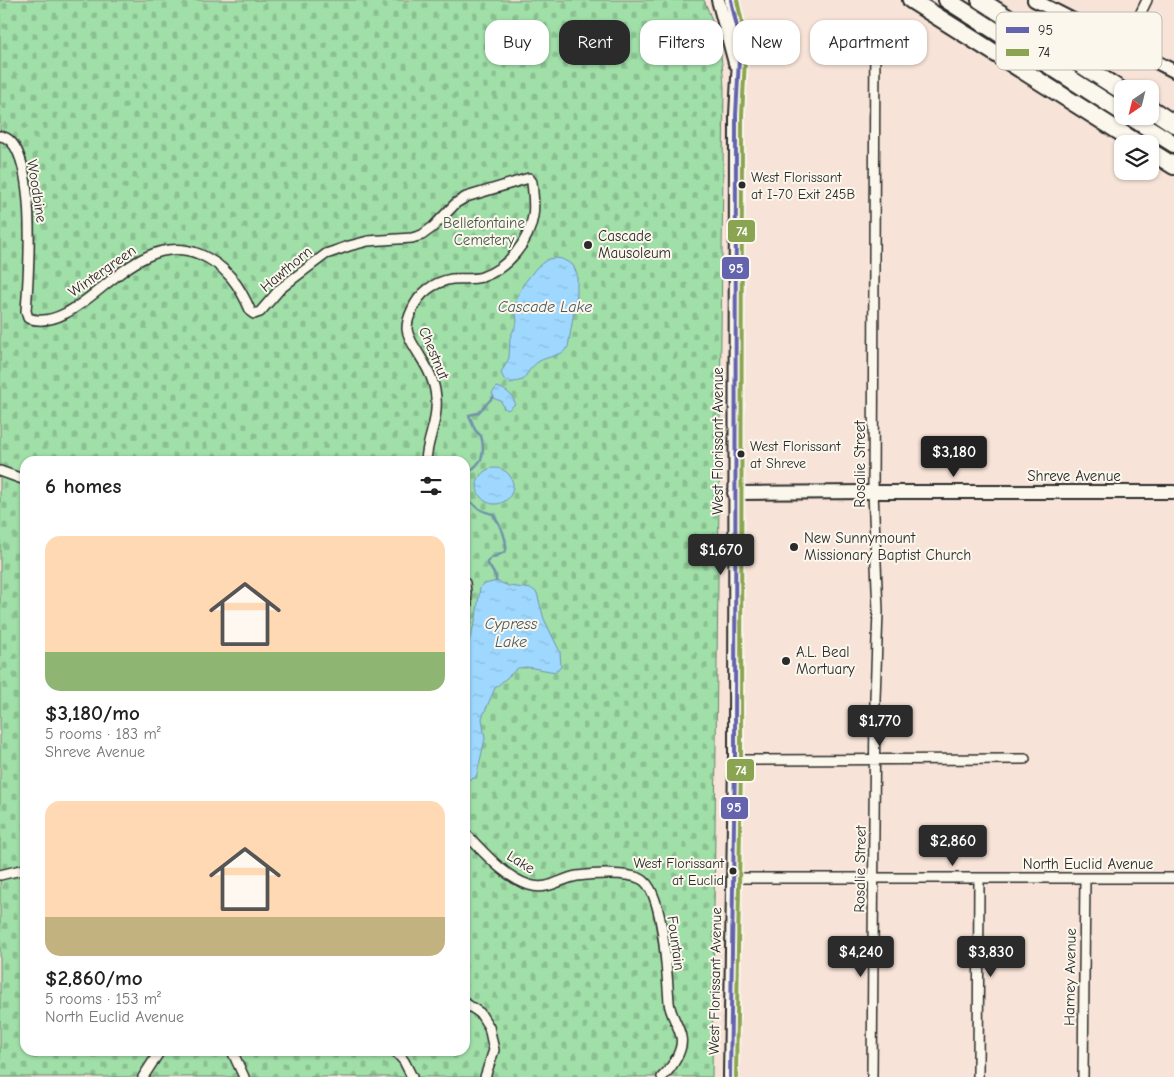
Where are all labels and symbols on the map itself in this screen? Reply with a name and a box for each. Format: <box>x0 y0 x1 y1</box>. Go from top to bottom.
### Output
legend <box>996 12 1162 70</box>
text: 95 <box>1038 22 1053 39</box>
text: 74 <box>1038 44 1051 61</box>
north arrow <box>1114 80 1159 125</box>
street label: Woodbine <box>23 158 51 224</box>
place label: West Florissant at I-70 Exit 245B <box>751 169 855 203</box>
marker: West Florissant at I-70 Exit 245B <box>737 180 747 190</box>
park label: Bellefontaine Cemetery <box>443 214 525 249</box>
line badge: 74 <box>727 219 756 243</box>
text: 74 <box>736 223 748 240</box>
place label: Cascade Mausoleum <box>598 227 671 262</box>
marker: Cascade Mausoleum <box>582 239 594 251</box>
street label: Wintergreen <box>65 241 139 301</box>
street label: Hawthorn <box>256 242 316 296</box>
line badge: 95 <box>721 256 750 280</box>
text: 95 <box>729 260 743 277</box>
water label: Cascade Lake <box>498 298 592 316</box>
street label: Chestnut <box>415 324 453 383</box>
street label: West Florissant Avenue <box>709 367 727 515</box>
street label: Rosalie Street <box>851 420 869 508</box>
pin: $3,180 <box>913 436 995 478</box>
place label: West Florissant at Shreve <box>750 438 842 472</box>
marker: West Florissant at Shreve <box>736 449 746 459</box>
street label: Shreve Avenue <box>1027 467 1121 485</box>
place label: New Sunnymount Missionary Baptist Church <box>804 529 971 564</box>
pin: $1,670 <box>680 534 762 576</box>
marker: New Sunnymount Missionary Baptist Church <box>788 541 800 553</box>
water label: Cypress Lake <box>485 615 538 651</box>
place label: A.L. Beal Mortuary <box>796 643 855 678</box>
marker: A.L. Beal Mortuary <box>780 655 792 667</box>
pin: $1,770 <box>839 704 921 747</box>
line badge: 74 <box>726 758 755 782</box>
text: 74 <box>735 762 747 779</box>
line badge: 95 <box>720 796 749 820</box>
text: 95 <box>727 799 741 816</box>
street label: Rosalie Street <box>850 824 870 913</box>
pin: $2,860 <box>912 824 994 867</box>
street label: Lake <box>504 847 539 878</box>
place label: West Florissant at Euclid <box>633 855 725 889</box>
street label: North Euclid Avenue <box>1023 855 1154 873</box>
marker: West Florissant at Euclid <box>728 866 738 876</box>
street label: West Florissant Avenue <box>705 907 725 1055</box>
street label: Fountain <box>663 915 689 971</box>
street label: Harney Avenue <box>1060 927 1080 1026</box>
pin: $4,240 <box>820 936 902 978</box>
pin: $3,830 <box>950 936 1032 978</box>

